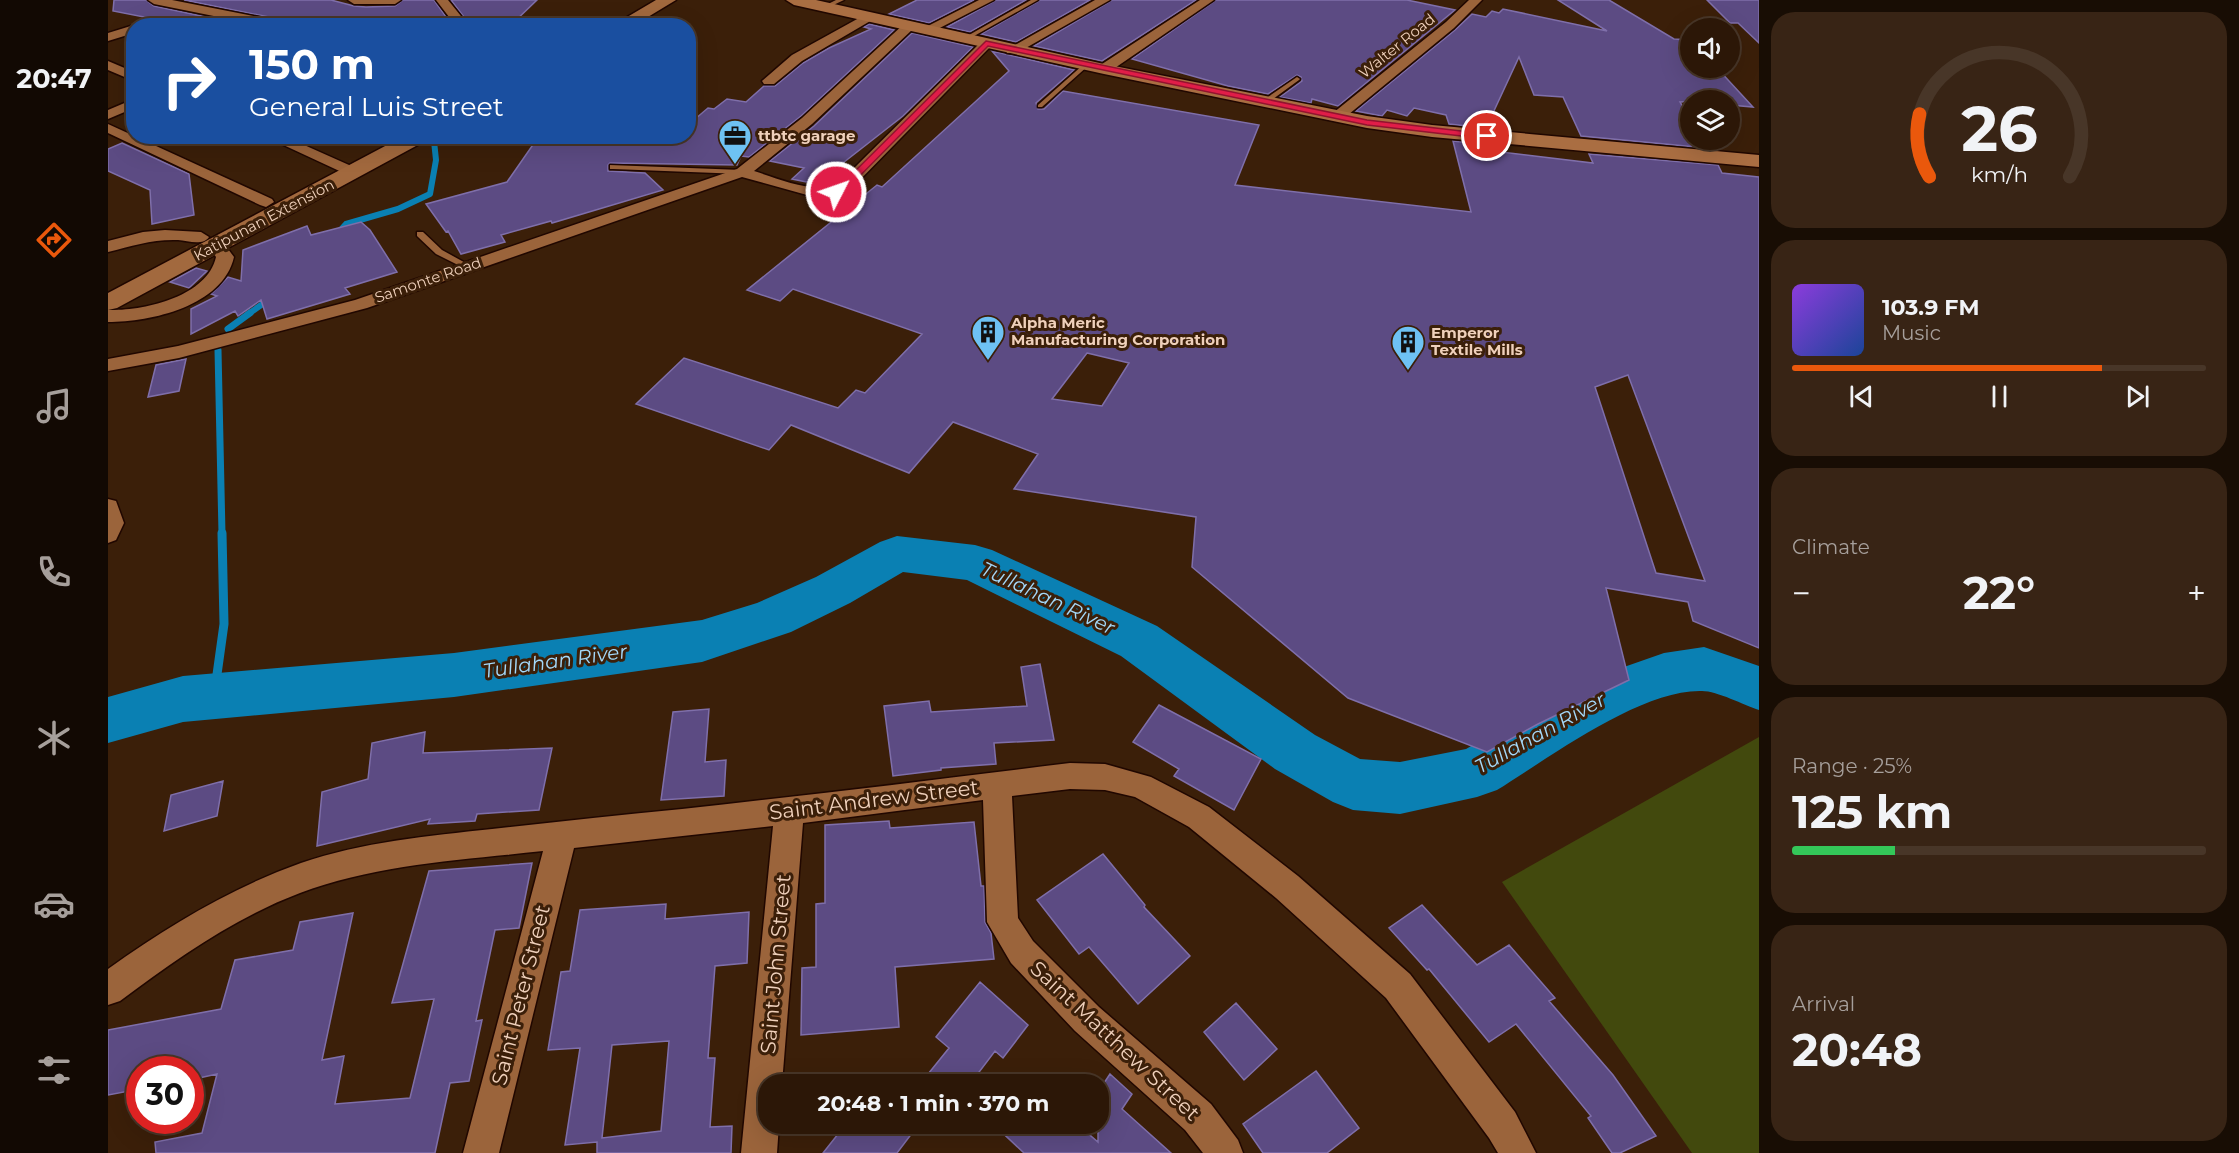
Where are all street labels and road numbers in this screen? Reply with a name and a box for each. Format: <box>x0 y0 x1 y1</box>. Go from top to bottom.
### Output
street label: Walter Road <box>1355 9 1439 82</box>
street label: Katipunan Extension <box>190 174 337 265</box>
street label: Samonte Road <box>372 252 484 307</box>
street label: Saint Andrew Street <box>768 774 980 825</box>
street label: Saint John Street <box>755 873 796 1055</box>
street label: Saint Peter Street <box>486 902 555 1088</box>
street label: Saint Matthew Street <box>1025 956 1205 1126</box>

